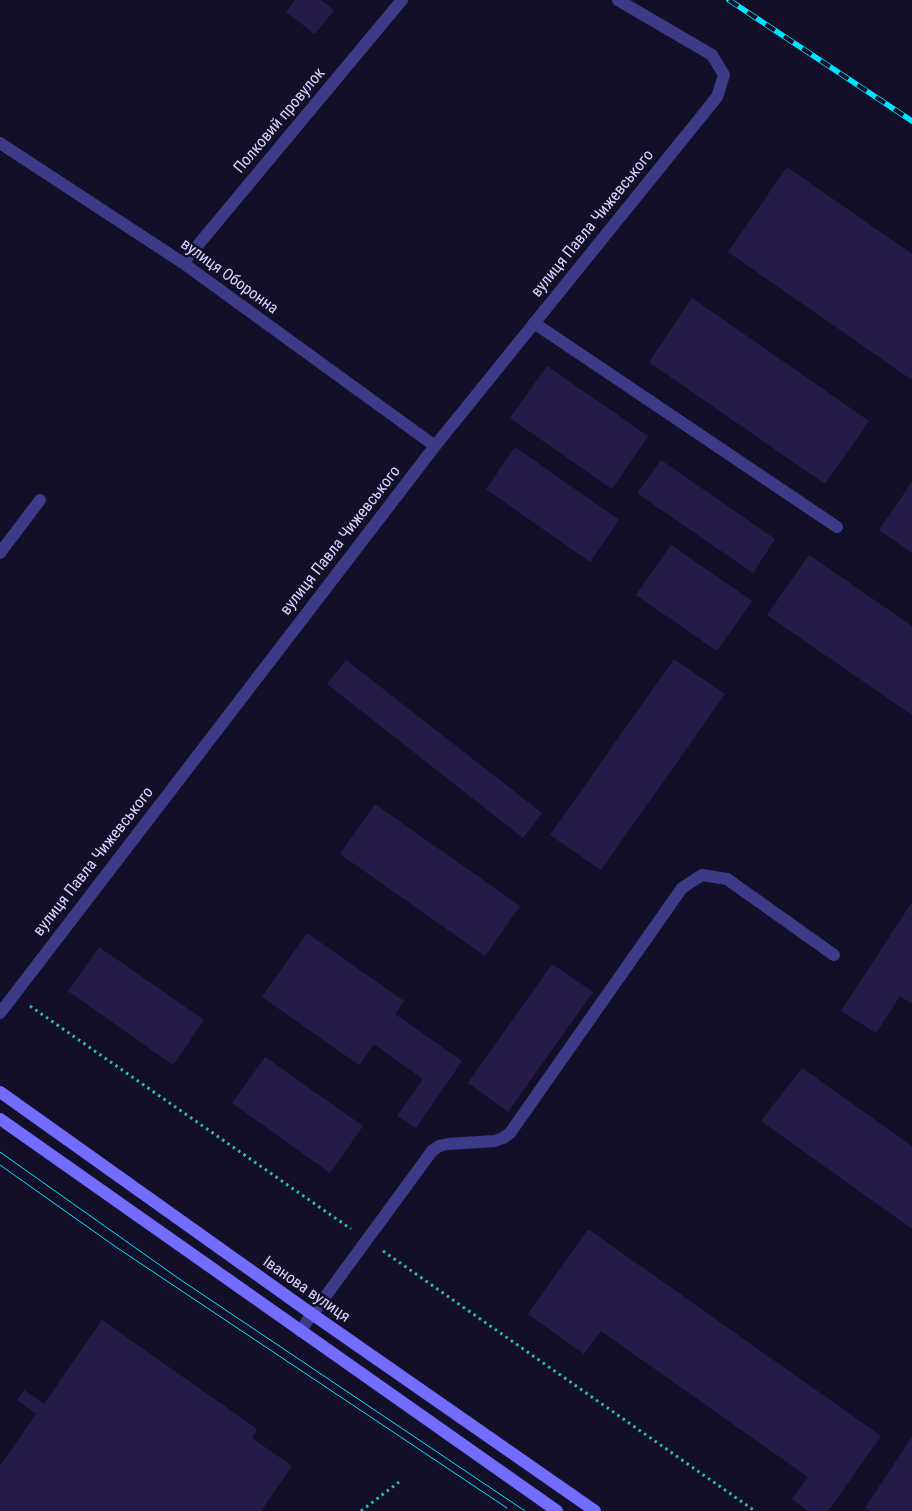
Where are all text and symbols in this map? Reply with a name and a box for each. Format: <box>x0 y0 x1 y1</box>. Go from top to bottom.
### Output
street label: Полковий провулок <box>230 64 330 178</box>
street label: вулиця Павла Чижевського <box>528 147 658 301</box>
street label: вулиця Оборонна <box>177 235 281 319</box>
street label: вулиця Павла Чижевського <box>277 463 405 619</box>
street label: вулиця Павла Чижевського <box>30 784 158 940</box>
street label: Іванова вулиця <box>259 1253 353 1327</box>

